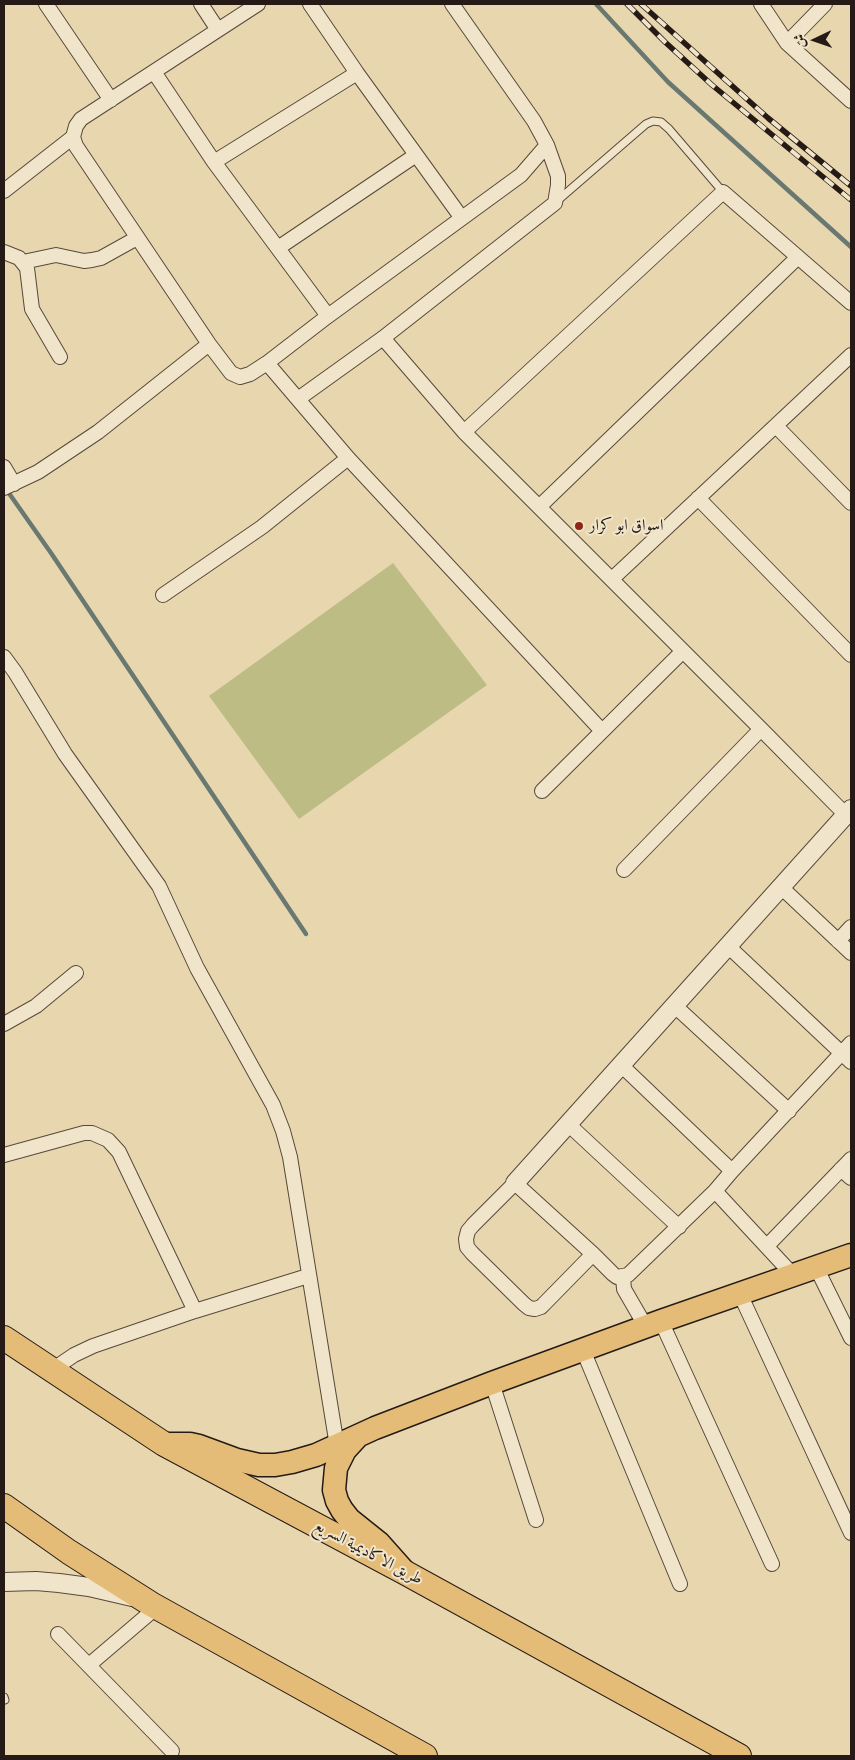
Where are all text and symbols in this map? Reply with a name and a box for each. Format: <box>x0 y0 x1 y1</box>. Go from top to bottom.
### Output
north arrow <box>790 15 840 65</box>
text: ش <box>791 33 809 48</box>
place label: اسواق ابو كرار <box>589 516 664 536</box>
marker: اسواق ابو كرار <box>573 520 585 532</box>
street label: طريق الاكاديمية السريع <box>310 1516 426 1590</box>

